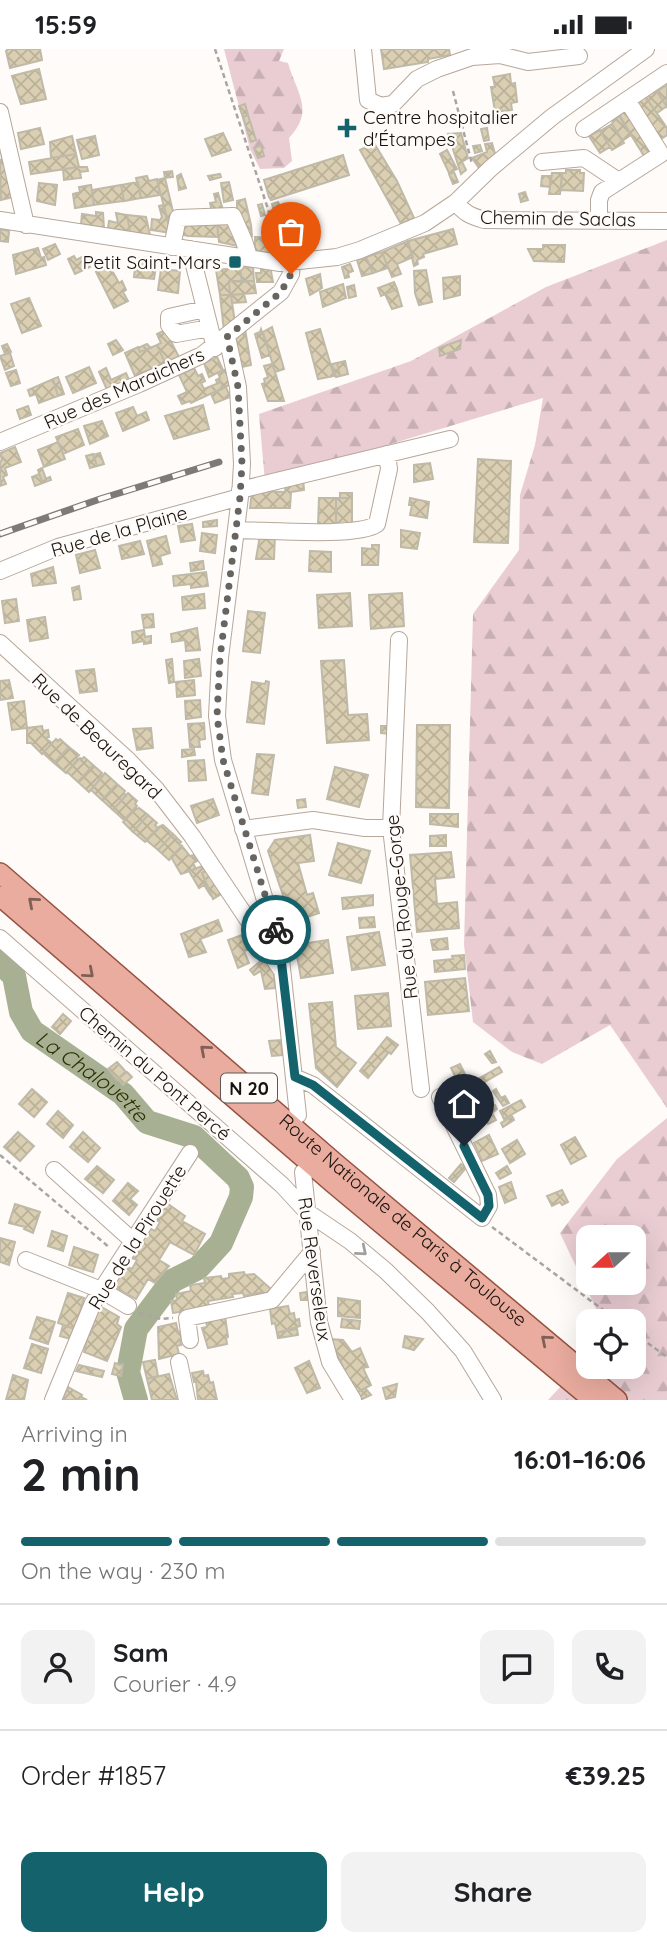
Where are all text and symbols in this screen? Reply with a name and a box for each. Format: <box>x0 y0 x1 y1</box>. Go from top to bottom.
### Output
text: 15:59 <box>35 8 97 41</box>
place label: Centre hospitalier d'Étampes <box>363 105 518 151</box>
marker: Centre hospitalier d'Étampes <box>337 118 357 138</box>
pin <box>261 202 321 274</box>
street label: Chemin de Saclas <box>480 205 636 231</box>
icon: bag <box>272 213 310 251</box>
place label: Petit Saint-Mars <box>82 250 221 274</box>
marker: Petit Saint-Mars <box>227 254 243 270</box>
street label: Rue des Maraichers <box>40 342 208 434</box>
street label: Rue de la Plaine <box>48 500 190 562</box>
street label: Rue de Beauregard <box>27 668 167 804</box>
street label: Rue du Rouge-Gorge <box>379 814 423 1000</box>
courier <box>241 895 311 965</box>
one-way arrow <box>28 897 41 910</box>
icon: bike <box>257 911 295 949</box>
one-way arrow <box>80 965 93 977</box>
street label: Chemin du Pont Percé <box>74 1000 236 1146</box>
water label: La Chalouette <box>31 1025 155 1128</box>
one-way arrow <box>201 1046 214 1058</box>
road number: N 20 <box>221 1073 277 1103</box>
pin <box>434 1074 494 1146</box>
icon: home <box>445 1085 483 1123</box>
street label: Route Nationale de Paris à Toulouse <box>274 1108 532 1332</box>
street label: Rue de la Pirouette <box>83 1160 191 1314</box>
street label: Rue Reverseleux <box>293 1195 337 1343</box>
north arrow <box>576 1225 646 1295</box>
map controls <box>576 1225 646 1379</box>
one-way arrow <box>354 1243 367 1255</box>
button: locate <box>576 1309 646 1379</box>
one-way arrow <box>541 1336 554 1348</box>
text: Arriving in <box>21 1419 128 1448</box>
text: 16:01–16:06 <box>514 1443 646 1476</box>
text: 2 min <box>21 1445 141 1503</box>
text: On the way · 230 m <box>21 1556 226 1585</box>
button: person <box>21 1630 95 1704</box>
button: chat <box>480 1630 554 1704</box>
button: phone <box>572 1630 646 1704</box>
text: Sam <box>113 1636 169 1669</box>
text: Courier · 4.9 <box>113 1669 237 1698</box>
text: Order #1857 <box>21 1759 166 1792</box>
text: €39.25 <box>566 1759 646 1792</box>
button: Help <box>21 1852 327 1932</box>
button: Share <box>341 1852 646 1932</box>

